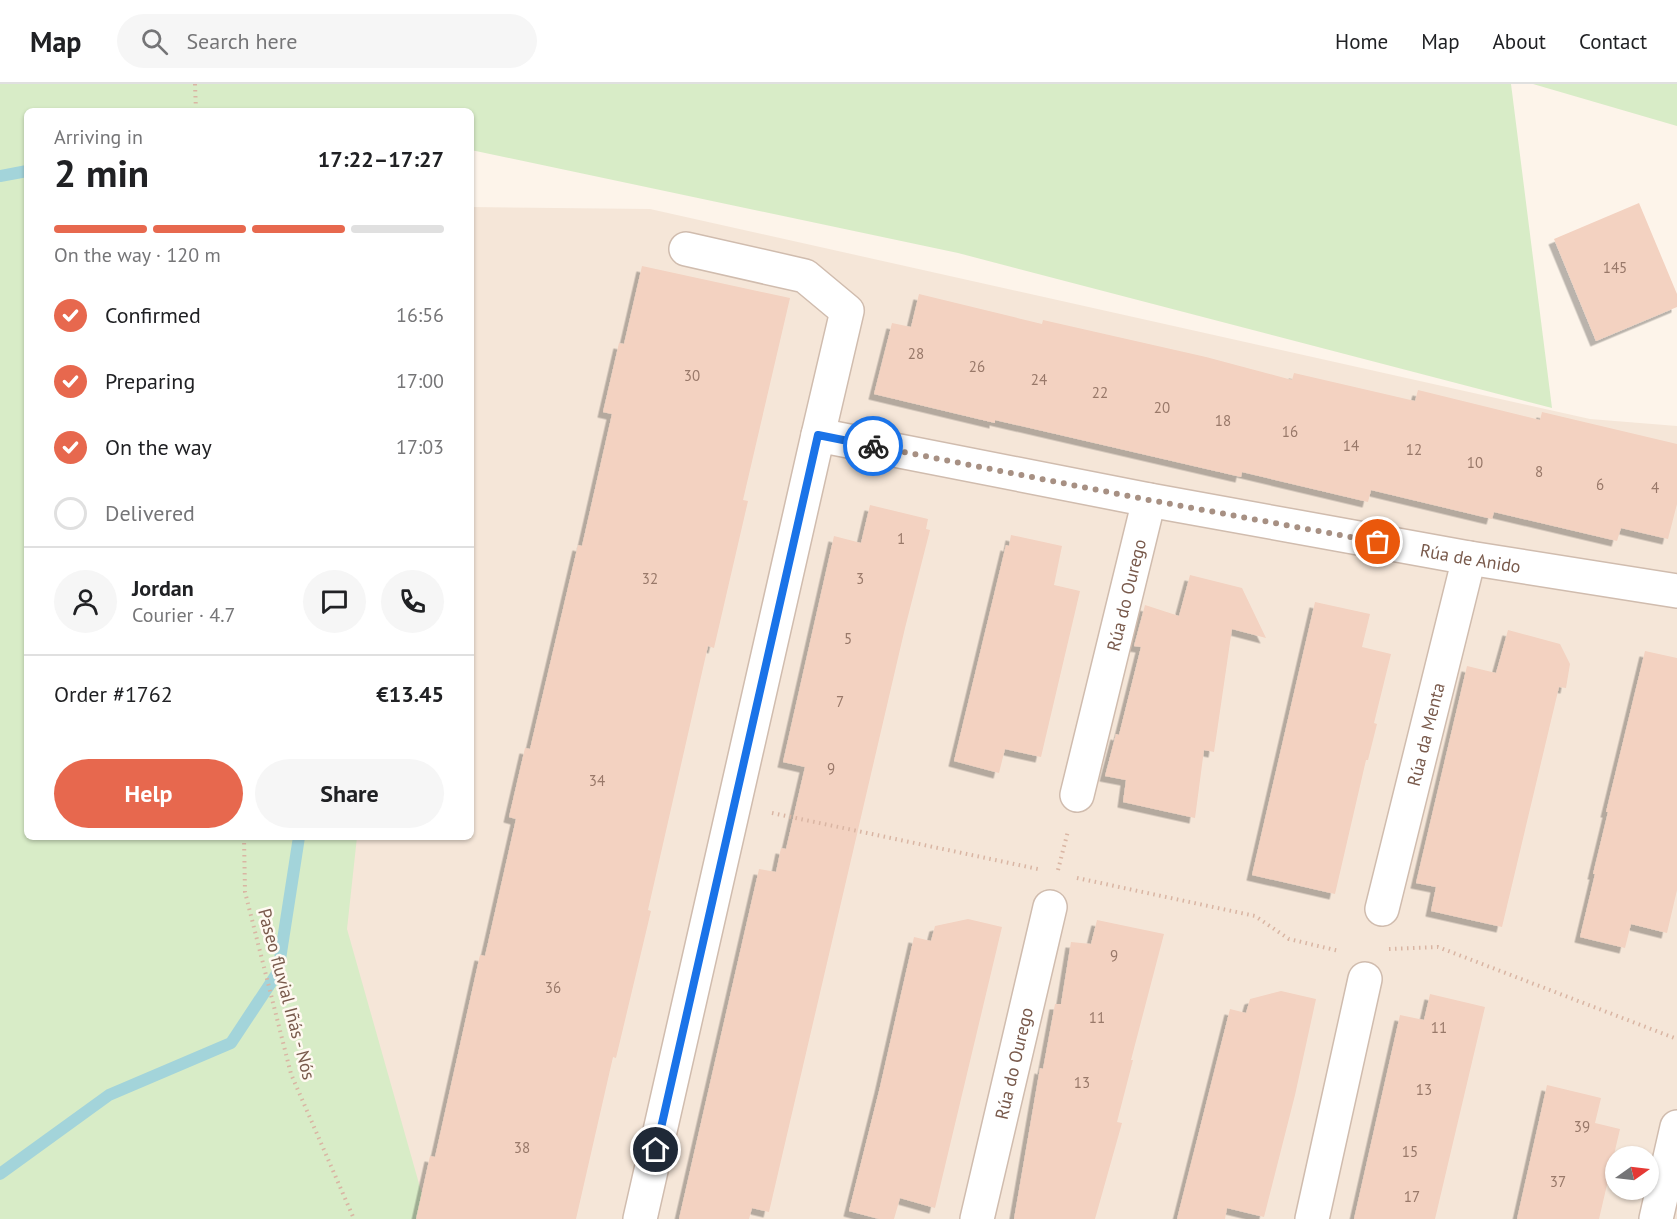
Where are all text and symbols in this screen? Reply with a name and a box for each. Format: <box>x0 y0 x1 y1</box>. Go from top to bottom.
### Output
search box <box>117 14 537 68</box>
text: Map <box>30 23 81 60</box>
icon: search <box>138 25 171 58</box>
text: Search here <box>186 27 297 55</box>
text: Home <box>1335 28 1388 55</box>
text: Map <box>1421 28 1460 55</box>
text: About <box>1493 28 1546 55</box>
text: Contact <box>1579 28 1647 55</box>
text: Arriving in <box>54 124 143 150</box>
text: 17:22–17:27 <box>318 145 444 173</box>
text: 2 min <box>54 147 149 198</box>
text: On the way · 120 m <box>54 242 221 268</box>
house number: 145 <box>1603 258 1627 277</box>
icon: check <box>54 299 87 332</box>
text: Confirmed <box>105 301 201 329</box>
text: 16:56 <box>396 302 444 328</box>
house number: 28 <box>908 344 924 363</box>
house number: 26 <box>969 357 985 376</box>
icon: check <box>54 365 87 398</box>
house number: 30 <box>684 366 700 385</box>
text: Preparing <box>105 367 195 395</box>
text: 17:00 <box>396 368 444 394</box>
house number: 24 <box>1031 370 1047 389</box>
house number: 22 <box>1092 383 1108 402</box>
house number: 20 <box>1154 398 1170 417</box>
house number: 18 <box>1215 411 1231 430</box>
courier <box>843 416 903 476</box>
house number: 16 <box>1282 422 1298 441</box>
icon: bike <box>857 430 890 463</box>
icon: check <box>54 431 87 464</box>
text: On the way <box>105 433 212 461</box>
text: 17:03 <box>396 434 444 460</box>
house number: 14 <box>1343 436 1359 455</box>
house number: 12 <box>1406 440 1422 459</box>
house number: 10 <box>1467 453 1483 472</box>
house number: 8 <box>1535 462 1543 481</box>
house number: 6 <box>1596 475 1604 494</box>
house number: 4 <box>1651 478 1659 497</box>
text: Delivered <box>105 499 195 527</box>
pin <box>1352 516 1403 567</box>
icon: bag <box>1361 525 1394 558</box>
house number: 1 <box>897 529 905 548</box>
street label: Rúa do Ourego <box>1101 536 1151 653</box>
street label: Rúa de Anido <box>1418 538 1522 578</box>
house number: 32 <box>642 569 658 588</box>
house number: 3 <box>856 569 864 588</box>
button: person <box>54 570 117 633</box>
button: chat <box>303 570 366 633</box>
button: phone <box>381 570 444 633</box>
text: Jordan <box>132 574 194 602</box>
text: Courier · 4.7 <box>132 602 235 628</box>
house number: 5 <box>844 629 852 648</box>
text: Order #1762 <box>54 680 173 708</box>
text: €13.45 <box>376 680 444 708</box>
street label: Rúa da Menta <box>1401 680 1449 788</box>
house number: 7 <box>836 692 844 711</box>
button: Help <box>54 759 243 828</box>
button: Share <box>255 759 444 828</box>
house number: 9 <box>827 759 835 778</box>
house number: 34 <box>589 771 605 790</box>
street label: Paseo fluvial Iñás - Nós <box>253 906 321 1082</box>
house number: 9 <box>1110 946 1118 965</box>
house number: 36 <box>545 978 561 997</box>
street label: Rúa do Ourego <box>989 1005 1038 1122</box>
house number: 11 <box>1089 1008 1105 1027</box>
house number: 11 <box>1431 1018 1447 1037</box>
house number: 13 <box>1074 1073 1090 1092</box>
house number: 13 <box>1416 1080 1432 1099</box>
house number: 39 <box>1574 1117 1590 1136</box>
pin <box>630 1124 681 1175</box>
icon: home <box>639 1133 672 1166</box>
house number: 38 <box>514 1138 530 1157</box>
house number: 15 <box>1402 1142 1418 1161</box>
north arrow <box>1605 1146 1659 1200</box>
map controls <box>1605 1146 1659 1200</box>
house number: 37 <box>1550 1172 1566 1191</box>
house number: 17 <box>1404 1187 1420 1206</box>

